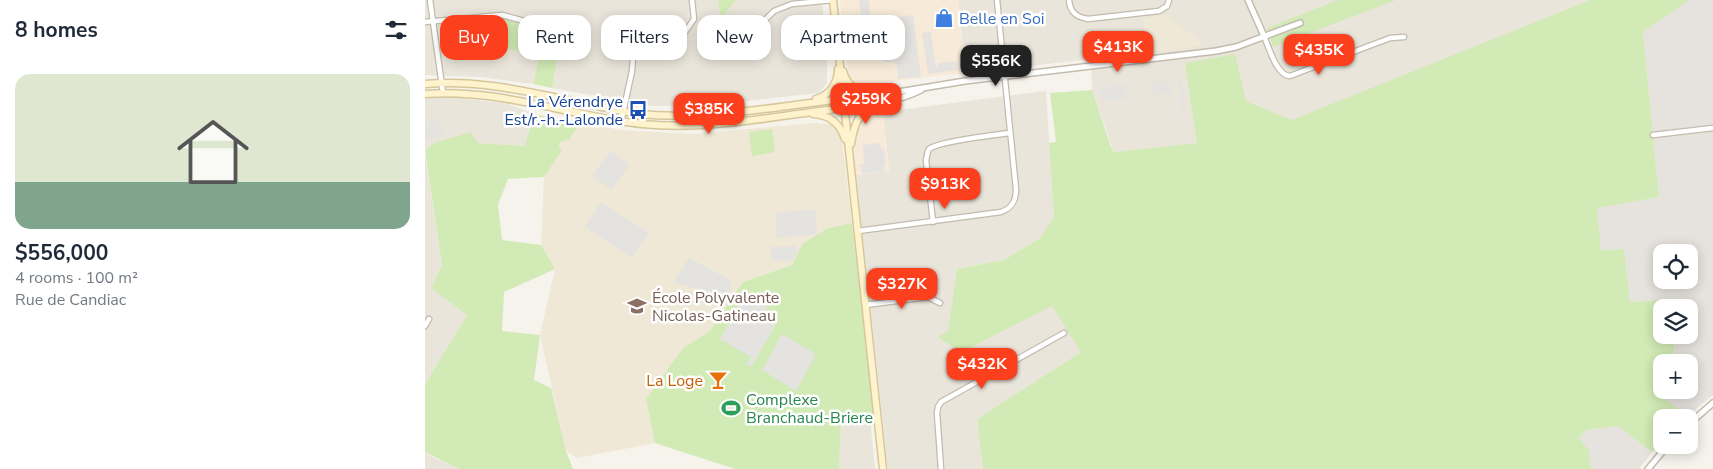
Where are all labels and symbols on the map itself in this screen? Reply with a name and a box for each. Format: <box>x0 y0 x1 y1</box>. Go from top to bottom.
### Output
shop icon: Belle en Soi <box>933 7 955 29</box>
place label: Belle en Soi <box>959 8 1045 30</box>
pin: $413K <box>1083 30 1153 73</box>
pin: $435K <box>1284 34 1354 76</box>
pin: $556K <box>961 44 1031 87</box>
pin: $259K <box>831 82 901 125</box>
place label: La Vérendrye Est/r.-h.-Lalonde <box>505 91 623 131</box>
pin: $385K <box>674 92 744 135</box>
bus stop icon: La Vérendrye Est/r.-h.-Lalonde <box>627 99 649 121</box>
pin: $913K <box>910 168 980 210</box>
pin: $327K <box>867 268 937 310</box>
place label: École Polyvalente Nicolas-Gatineau <box>652 287 779 327</box>
school or university icon: École Polyvalente Nicolas-Gatineau <box>626 295 648 317</box>
pin: $432K <box>947 348 1017 390</box>
bar icon: La Loge <box>707 369 729 391</box>
place label: La Loge <box>646 370 703 392</box>
place label: Complexe Branchaud-Briere <box>746 389 873 429</box>
sports icon: Complexe Branchaud-Briere <box>720 397 742 419</box>

